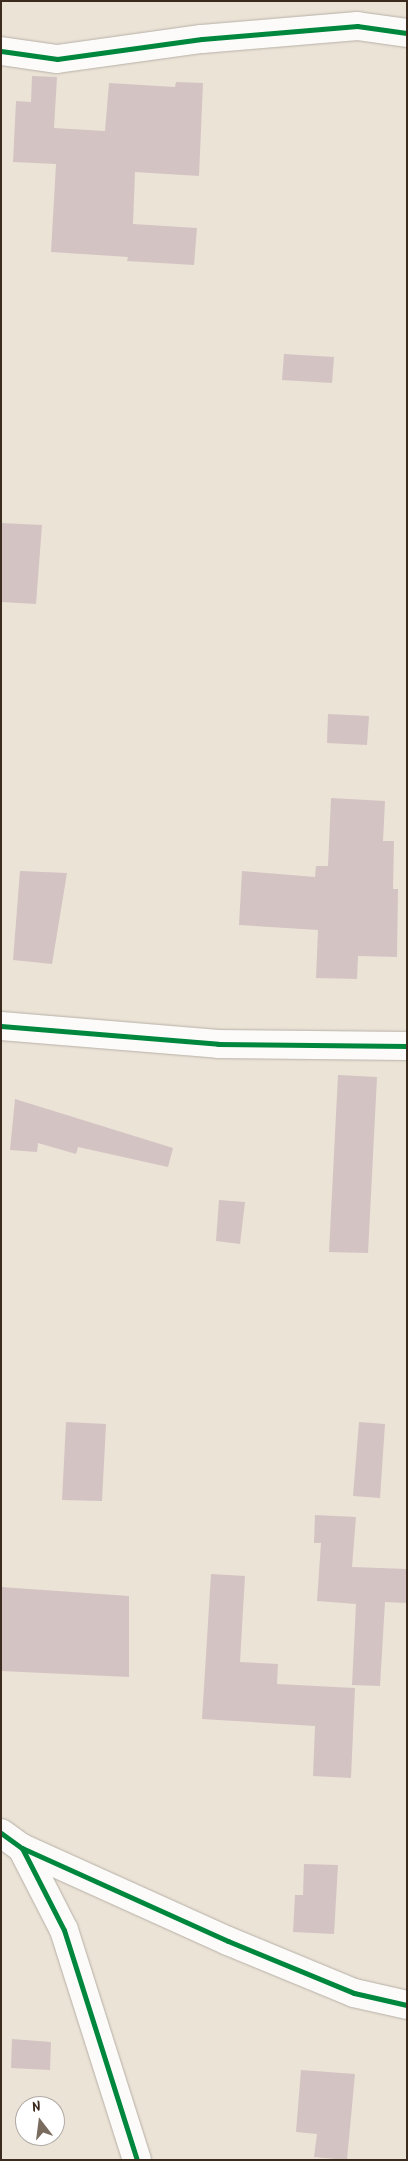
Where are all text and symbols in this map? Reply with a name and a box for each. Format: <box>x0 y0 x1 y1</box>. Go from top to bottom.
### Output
north arrow <box>15 2096 65 2146</box>
text: N <box>29 2096 43 2119</box>

